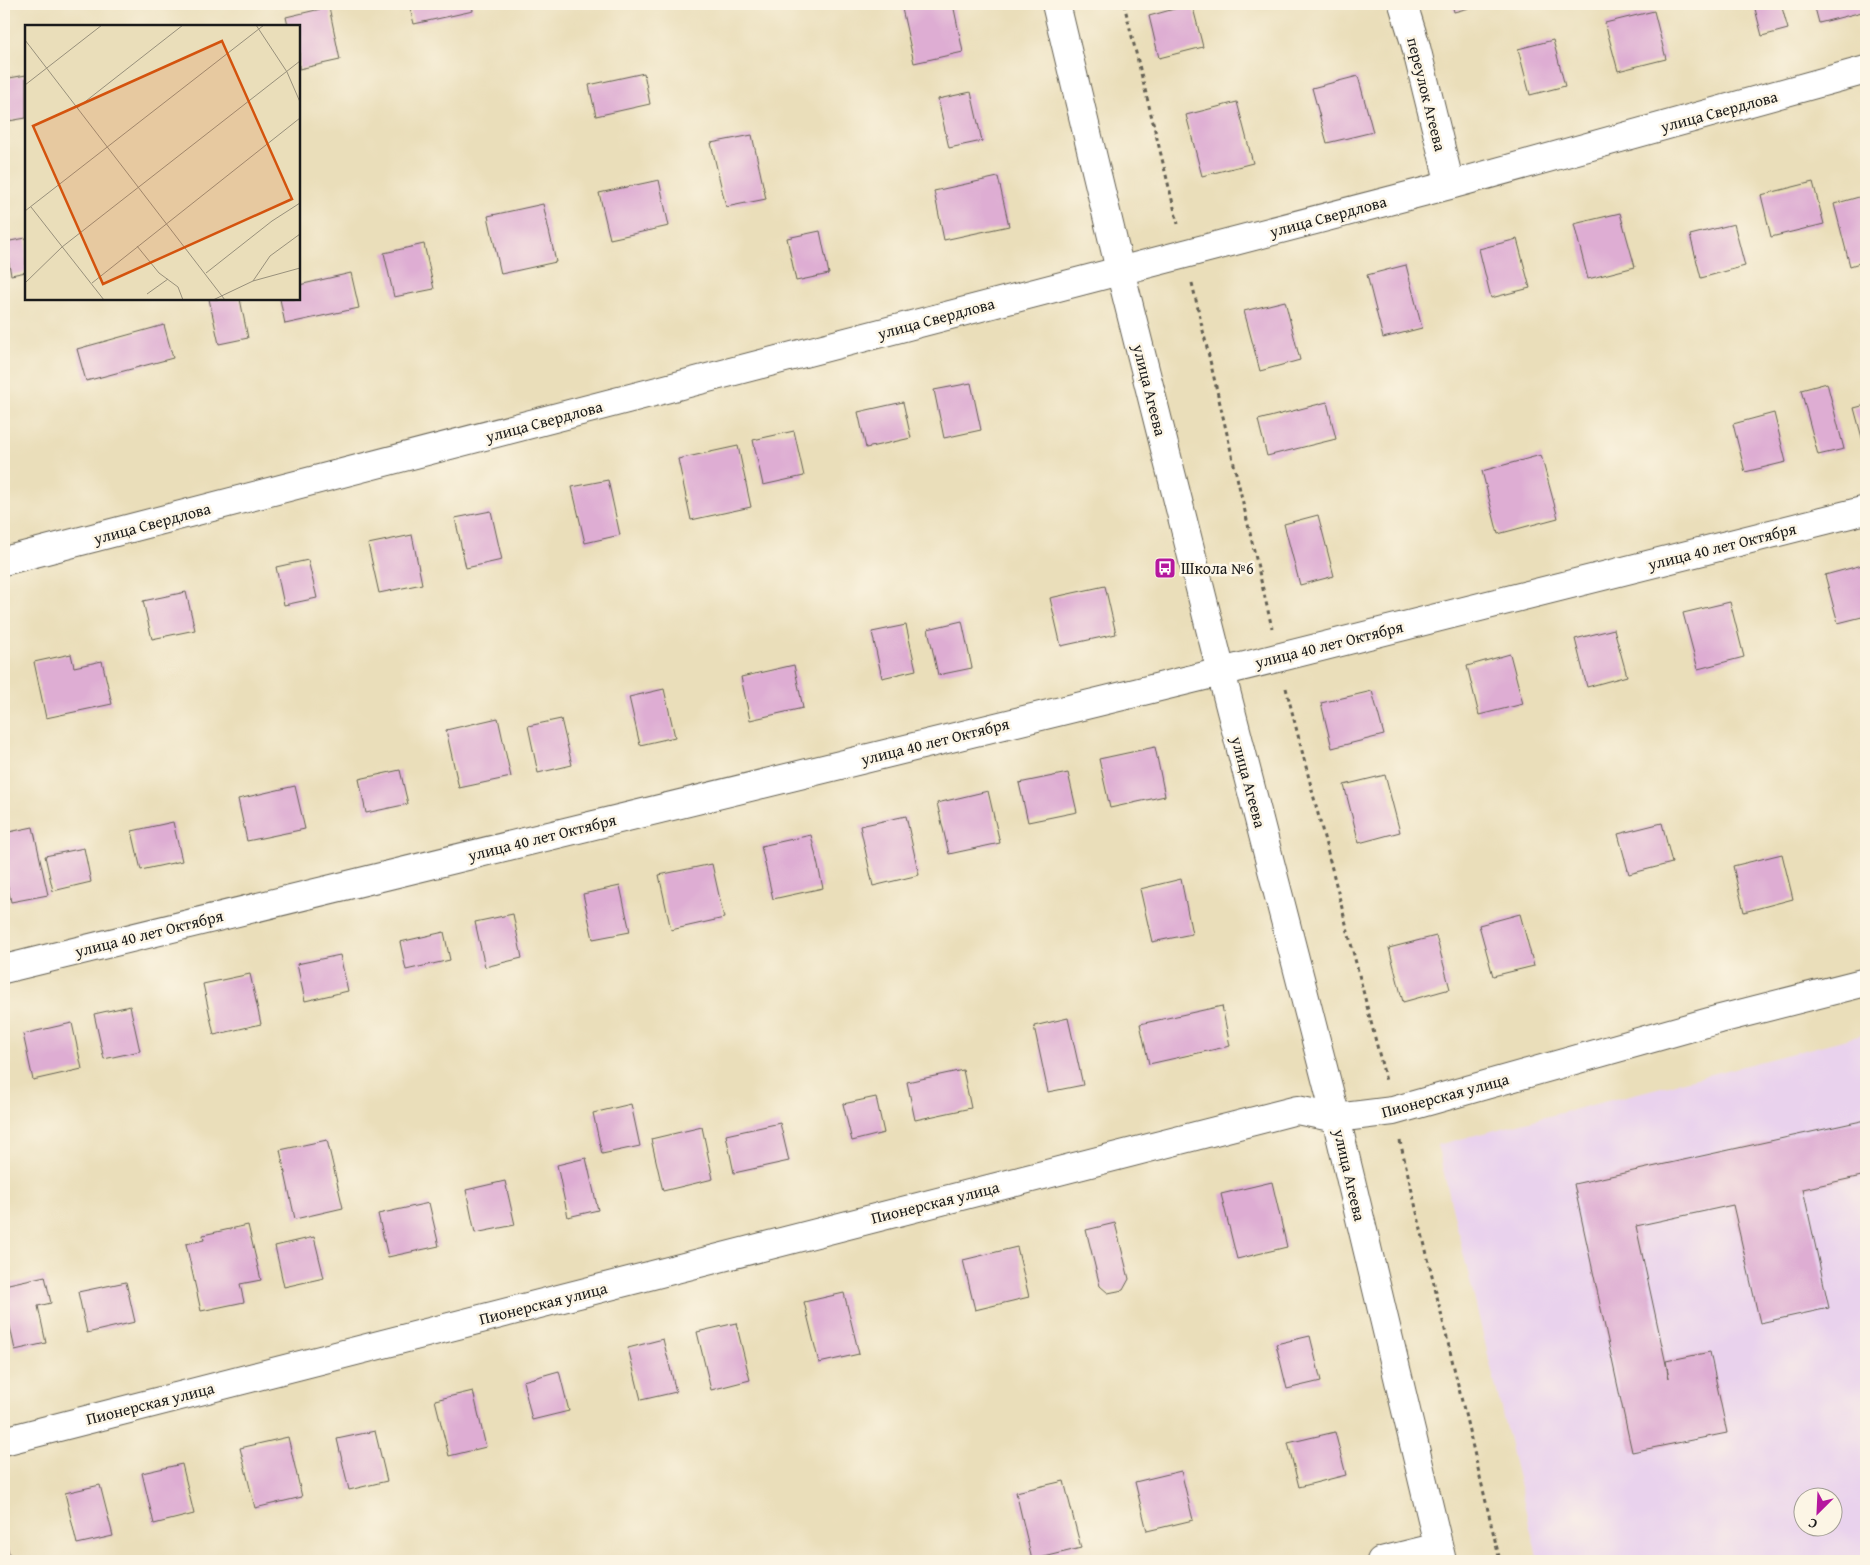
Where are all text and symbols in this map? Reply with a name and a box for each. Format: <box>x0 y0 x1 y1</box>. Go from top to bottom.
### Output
inset map <box>25 25 300 300</box>
street label: переулок Агеева <box>1401 35 1453 154</box>
street label: улица Свердлова <box>1657 84 1781 138</box>
street label: улица Свердлова <box>1266 189 1390 243</box>
street label: улица Свердлова <box>874 291 998 345</box>
street label: улица Агеева <box>1127 341 1173 439</box>
street label: улица Свердлова <box>482 394 606 448</box>
street label: улица Свердлова <box>90 496 214 550</box>
street label: улица 40 лет Октября <box>1644 516 1799 576</box>
bus stop icon: Школа №6 <box>1153 556 1177 580</box>
place label: Школа №6 <box>1181 556 1254 580</box>
street label: улица 40 лет Октября <box>1251 614 1406 674</box>
street label: улица 40 лет Октября <box>857 711 1012 771</box>
street label: улица Агеева <box>1225 733 1273 831</box>
street label: улица 40 лет Октября <box>464 807 619 867</box>
street label: улица 40 лет Октября <box>71 903 226 963</box>
street label: Пионерская улица <box>1378 1066 1512 1124</box>
street label: улица Агеева <box>1328 1126 1372 1224</box>
street label: Пионерская улица <box>868 1174 1002 1230</box>
street label: Пионерская улица <box>476 1275 610 1331</box>
street label: Пионерская улица <box>83 1375 217 1431</box>
north arrow <box>1792 1488 1842 1538</box>
text: С <box>1805 1513 1820 1535</box>

